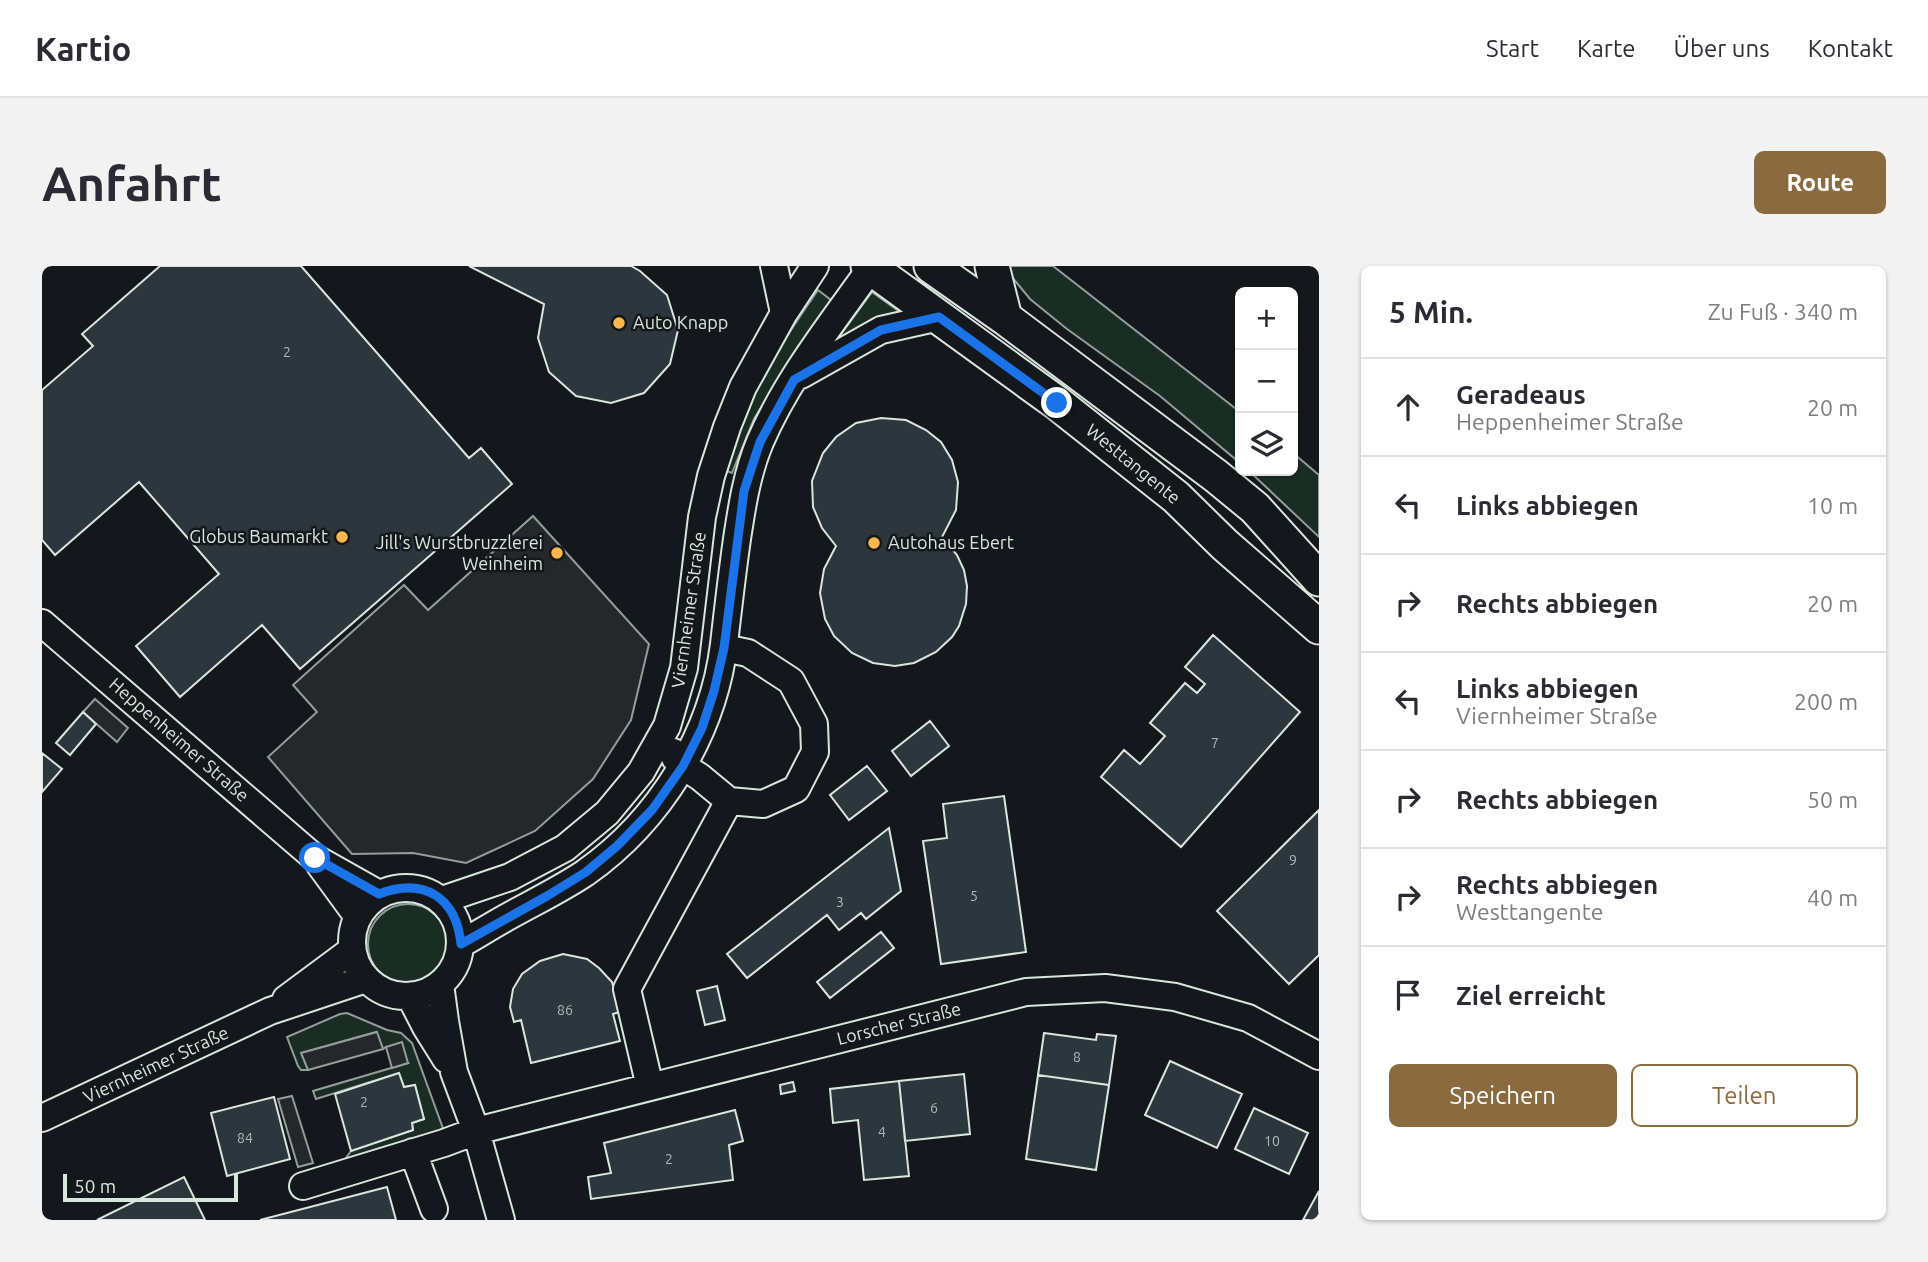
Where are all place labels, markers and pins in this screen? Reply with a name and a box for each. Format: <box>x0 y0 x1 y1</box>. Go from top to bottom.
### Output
place label: Auto Knapp <box>633 312 728 332</box>
marker: Auto Knapp <box>611 315 627 331</box>
place label: Globus Baumarkt <box>189 526 328 546</box>
marker: Globus Baumarkt <box>334 529 350 545</box>
place label: Jill's Wurstbruzzlerei Weinheim <box>376 532 543 573</box>
place label: Autohaus Ebert <box>888 532 1014 552</box>
marker: Autohaus Ebert <box>866 535 882 551</box>
marker: Jill's Wurstbruzzlerei Weinheim <box>549 545 565 561</box>

